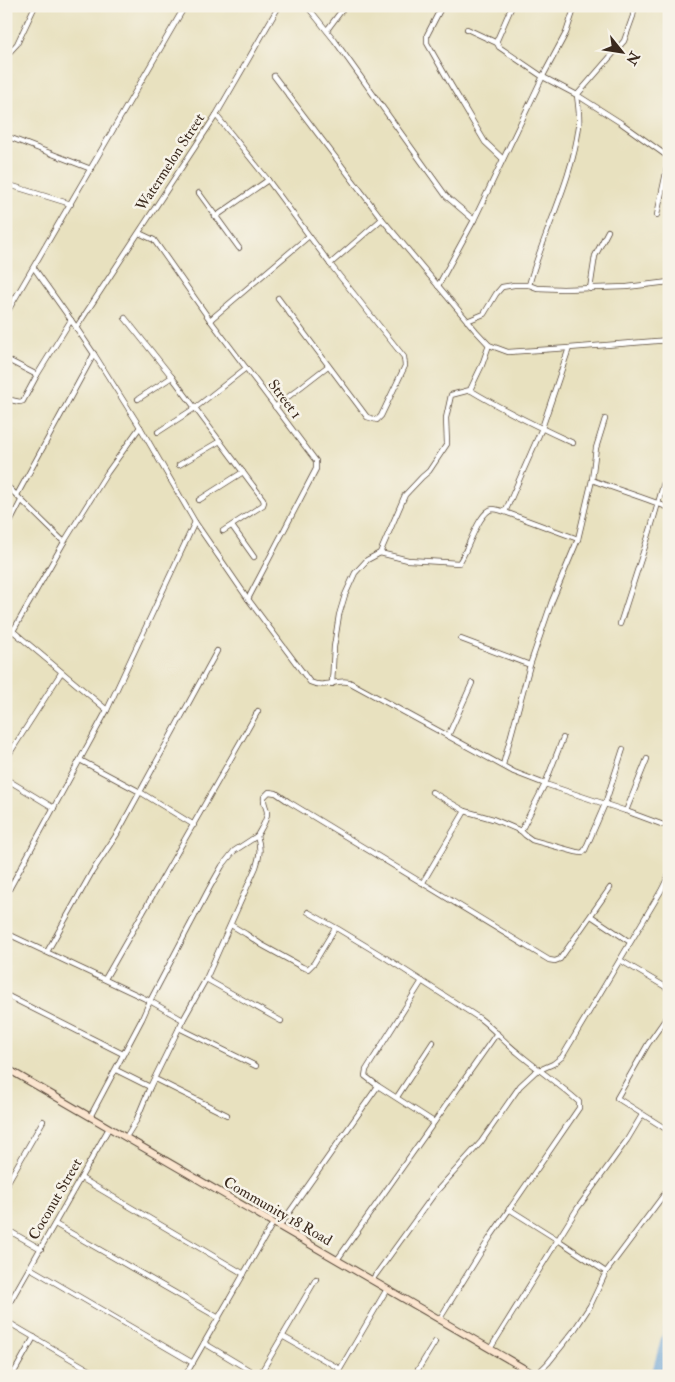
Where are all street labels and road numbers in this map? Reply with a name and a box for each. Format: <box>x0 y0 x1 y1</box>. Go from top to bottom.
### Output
street label: Watermelon Street <box>131 110 209 216</box>
street label: Street 1 <box>264 376 306 423</box>
street label: Coconut Street <box>24 1155 86 1243</box>
street label: Community 18 Road <box>220 1173 336 1251</box>

